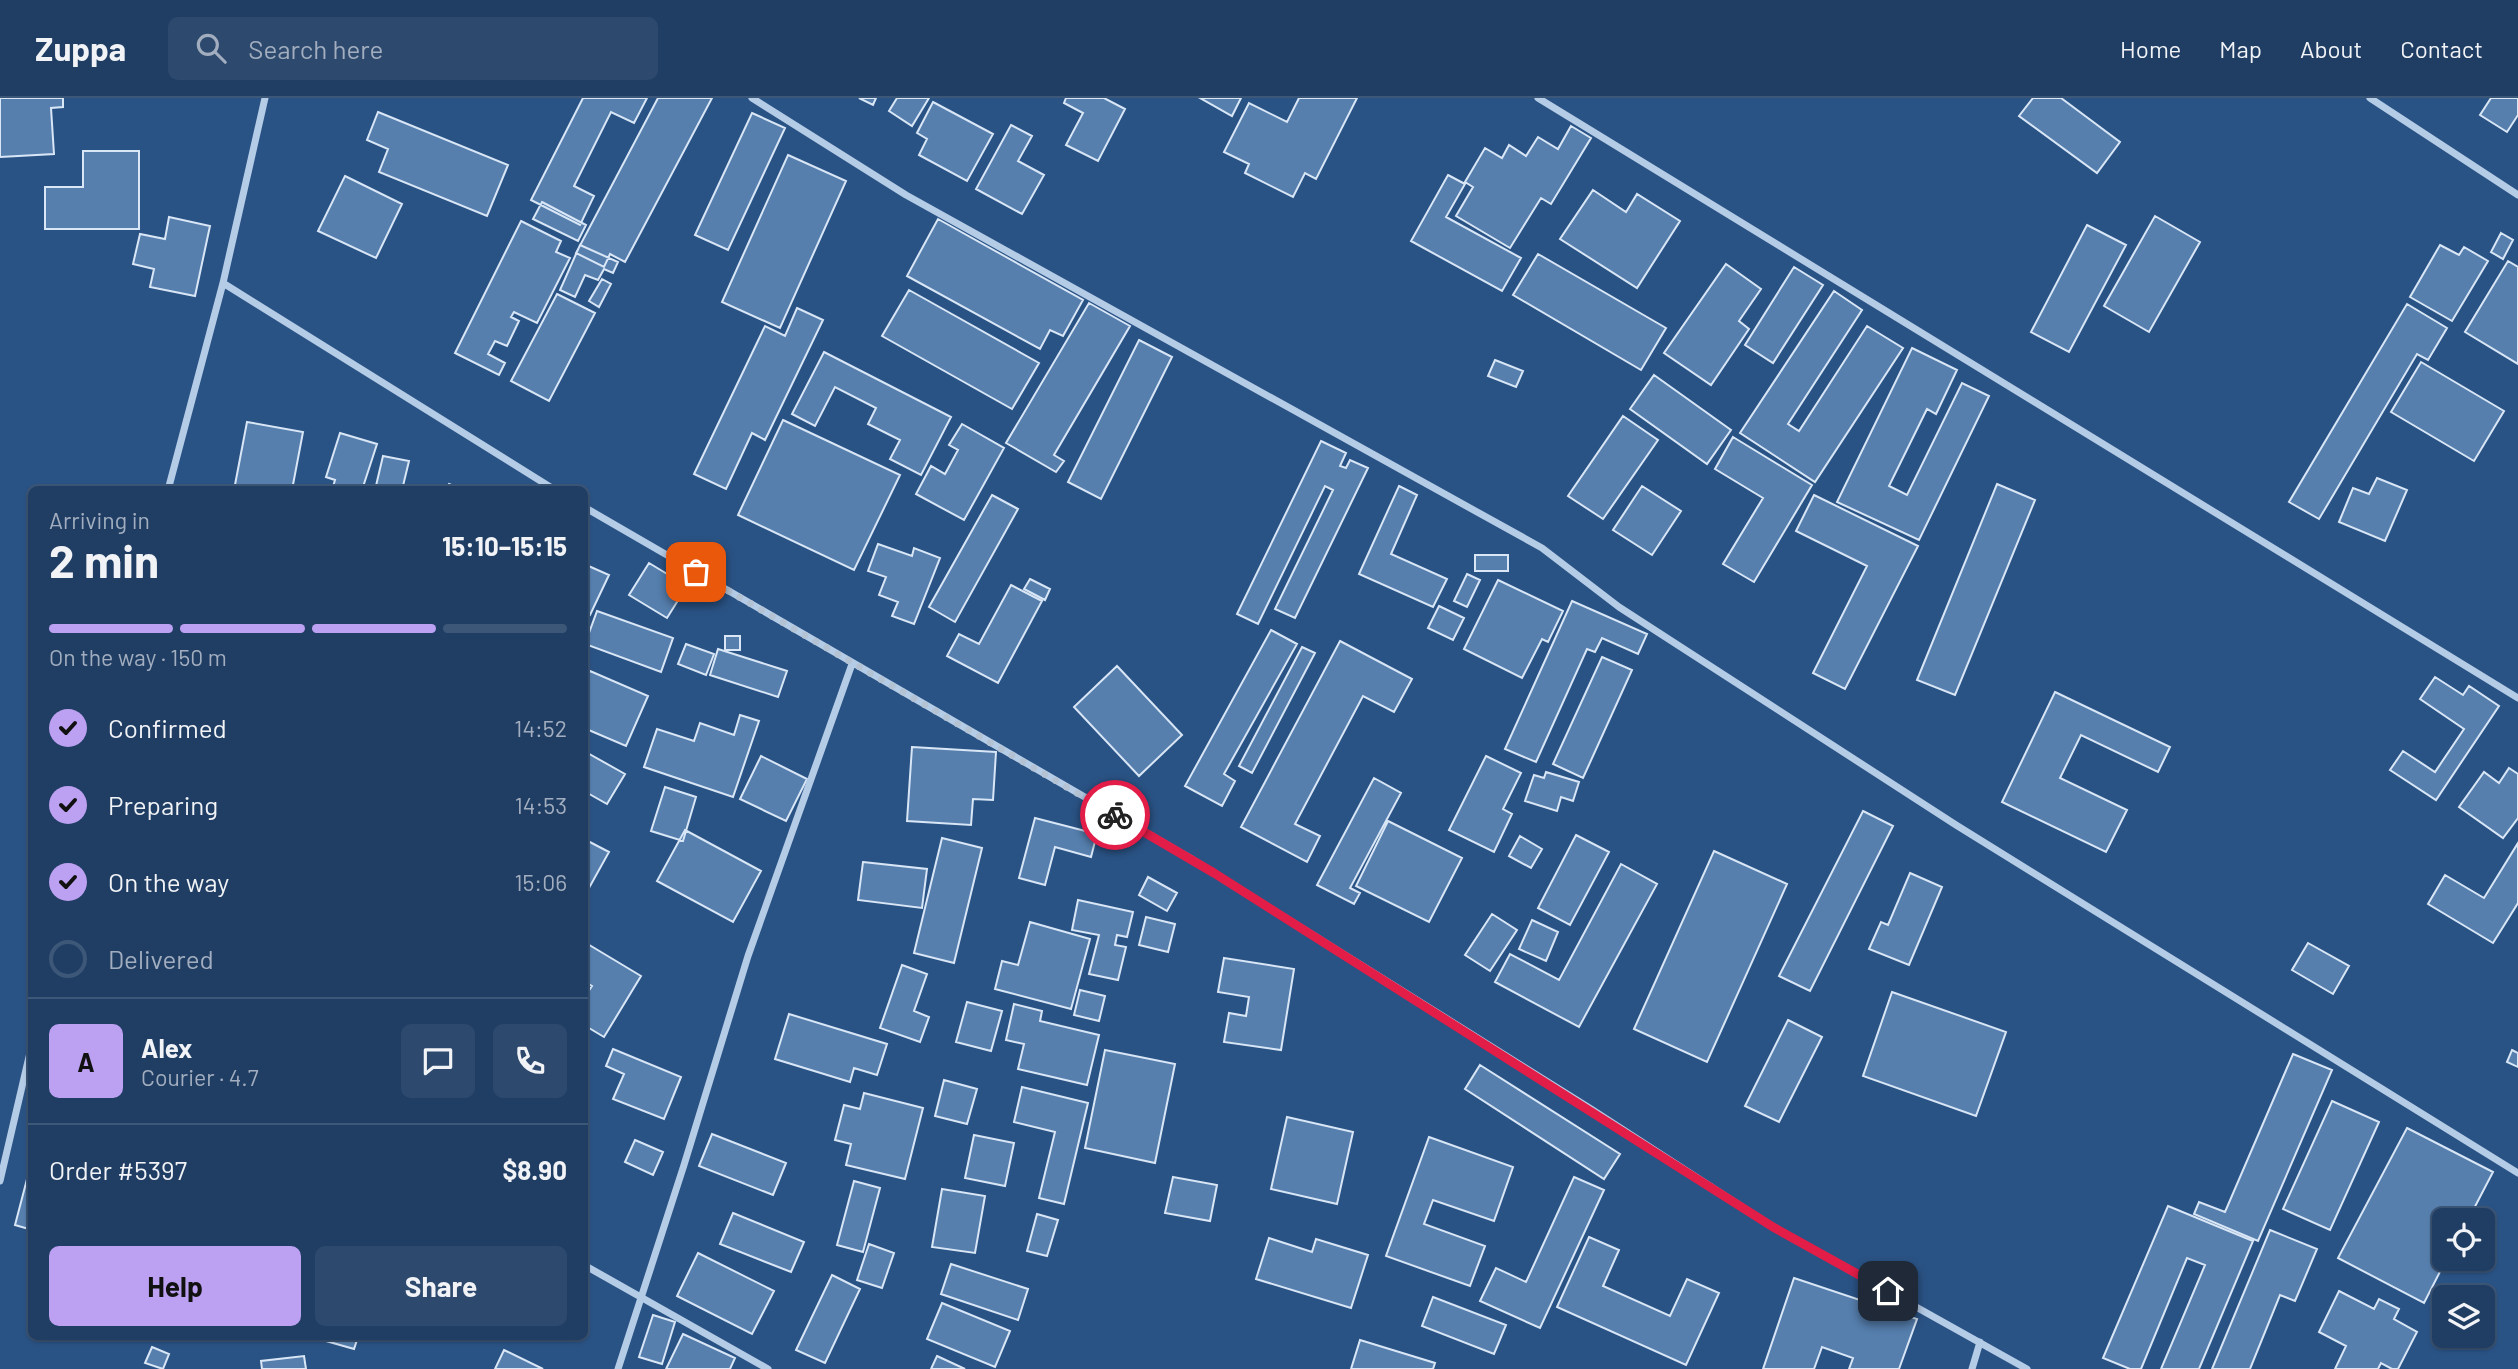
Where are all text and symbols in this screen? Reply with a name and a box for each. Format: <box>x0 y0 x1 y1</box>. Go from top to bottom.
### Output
search box <box>168 17 658 80</box>
text: Zuppa <box>35 28 126 68</box>
icon: search <box>192 29 230 67</box>
text: Search here <box>248 33 383 64</box>
text: Home <box>2120 34 2181 63</box>
text: Map <box>2219 34 2262 63</box>
text: About <box>2300 34 2362 63</box>
text: Contact <box>2400 34 2483 63</box>
text: Arriving in <box>49 506 150 534</box>
text: 15:10–15:15 <box>442 530 567 561</box>
text: 2 min <box>49 532 159 587</box>
pin <box>666 542 726 602</box>
icon: bag <box>677 553 715 591</box>
text: On the way · 150 m <box>49 643 227 671</box>
icon: check <box>49 709 87 747</box>
text: Confirmed <box>108 712 227 743</box>
text: 14:52 <box>514 714 567 742</box>
courier <box>1080 780 1150 850</box>
icon: check <box>49 786 87 824</box>
text: Preparing <box>108 789 218 820</box>
text: 14:53 <box>515 791 567 819</box>
icon: bike <box>1096 796 1134 834</box>
icon: check <box>49 863 87 901</box>
text: On the way <box>108 866 229 897</box>
text: 15:06 <box>514 868 567 896</box>
text: Delivered <box>108 943 214 974</box>
button: chat <box>401 1024 475 1098</box>
button: phone <box>493 1024 567 1098</box>
text: Alex <box>141 1032 192 1063</box>
text: A <box>77 1046 95 1077</box>
text: Courier · 4.7 <box>141 1063 259 1091</box>
text: Order #5397 <box>49 1154 187 1185</box>
text: $8.90 <box>502 1154 567 1185</box>
map controls <box>2432 1208 2495 1348</box>
button: locate <box>2432 1208 2495 1271</box>
button: Help <box>49 1246 301 1326</box>
button: Share <box>315 1246 567 1326</box>
pin <box>1858 1261 1918 1321</box>
icon: home <box>1869 1272 1907 1310</box>
button: layers <box>2432 1285 2495 1348</box>

